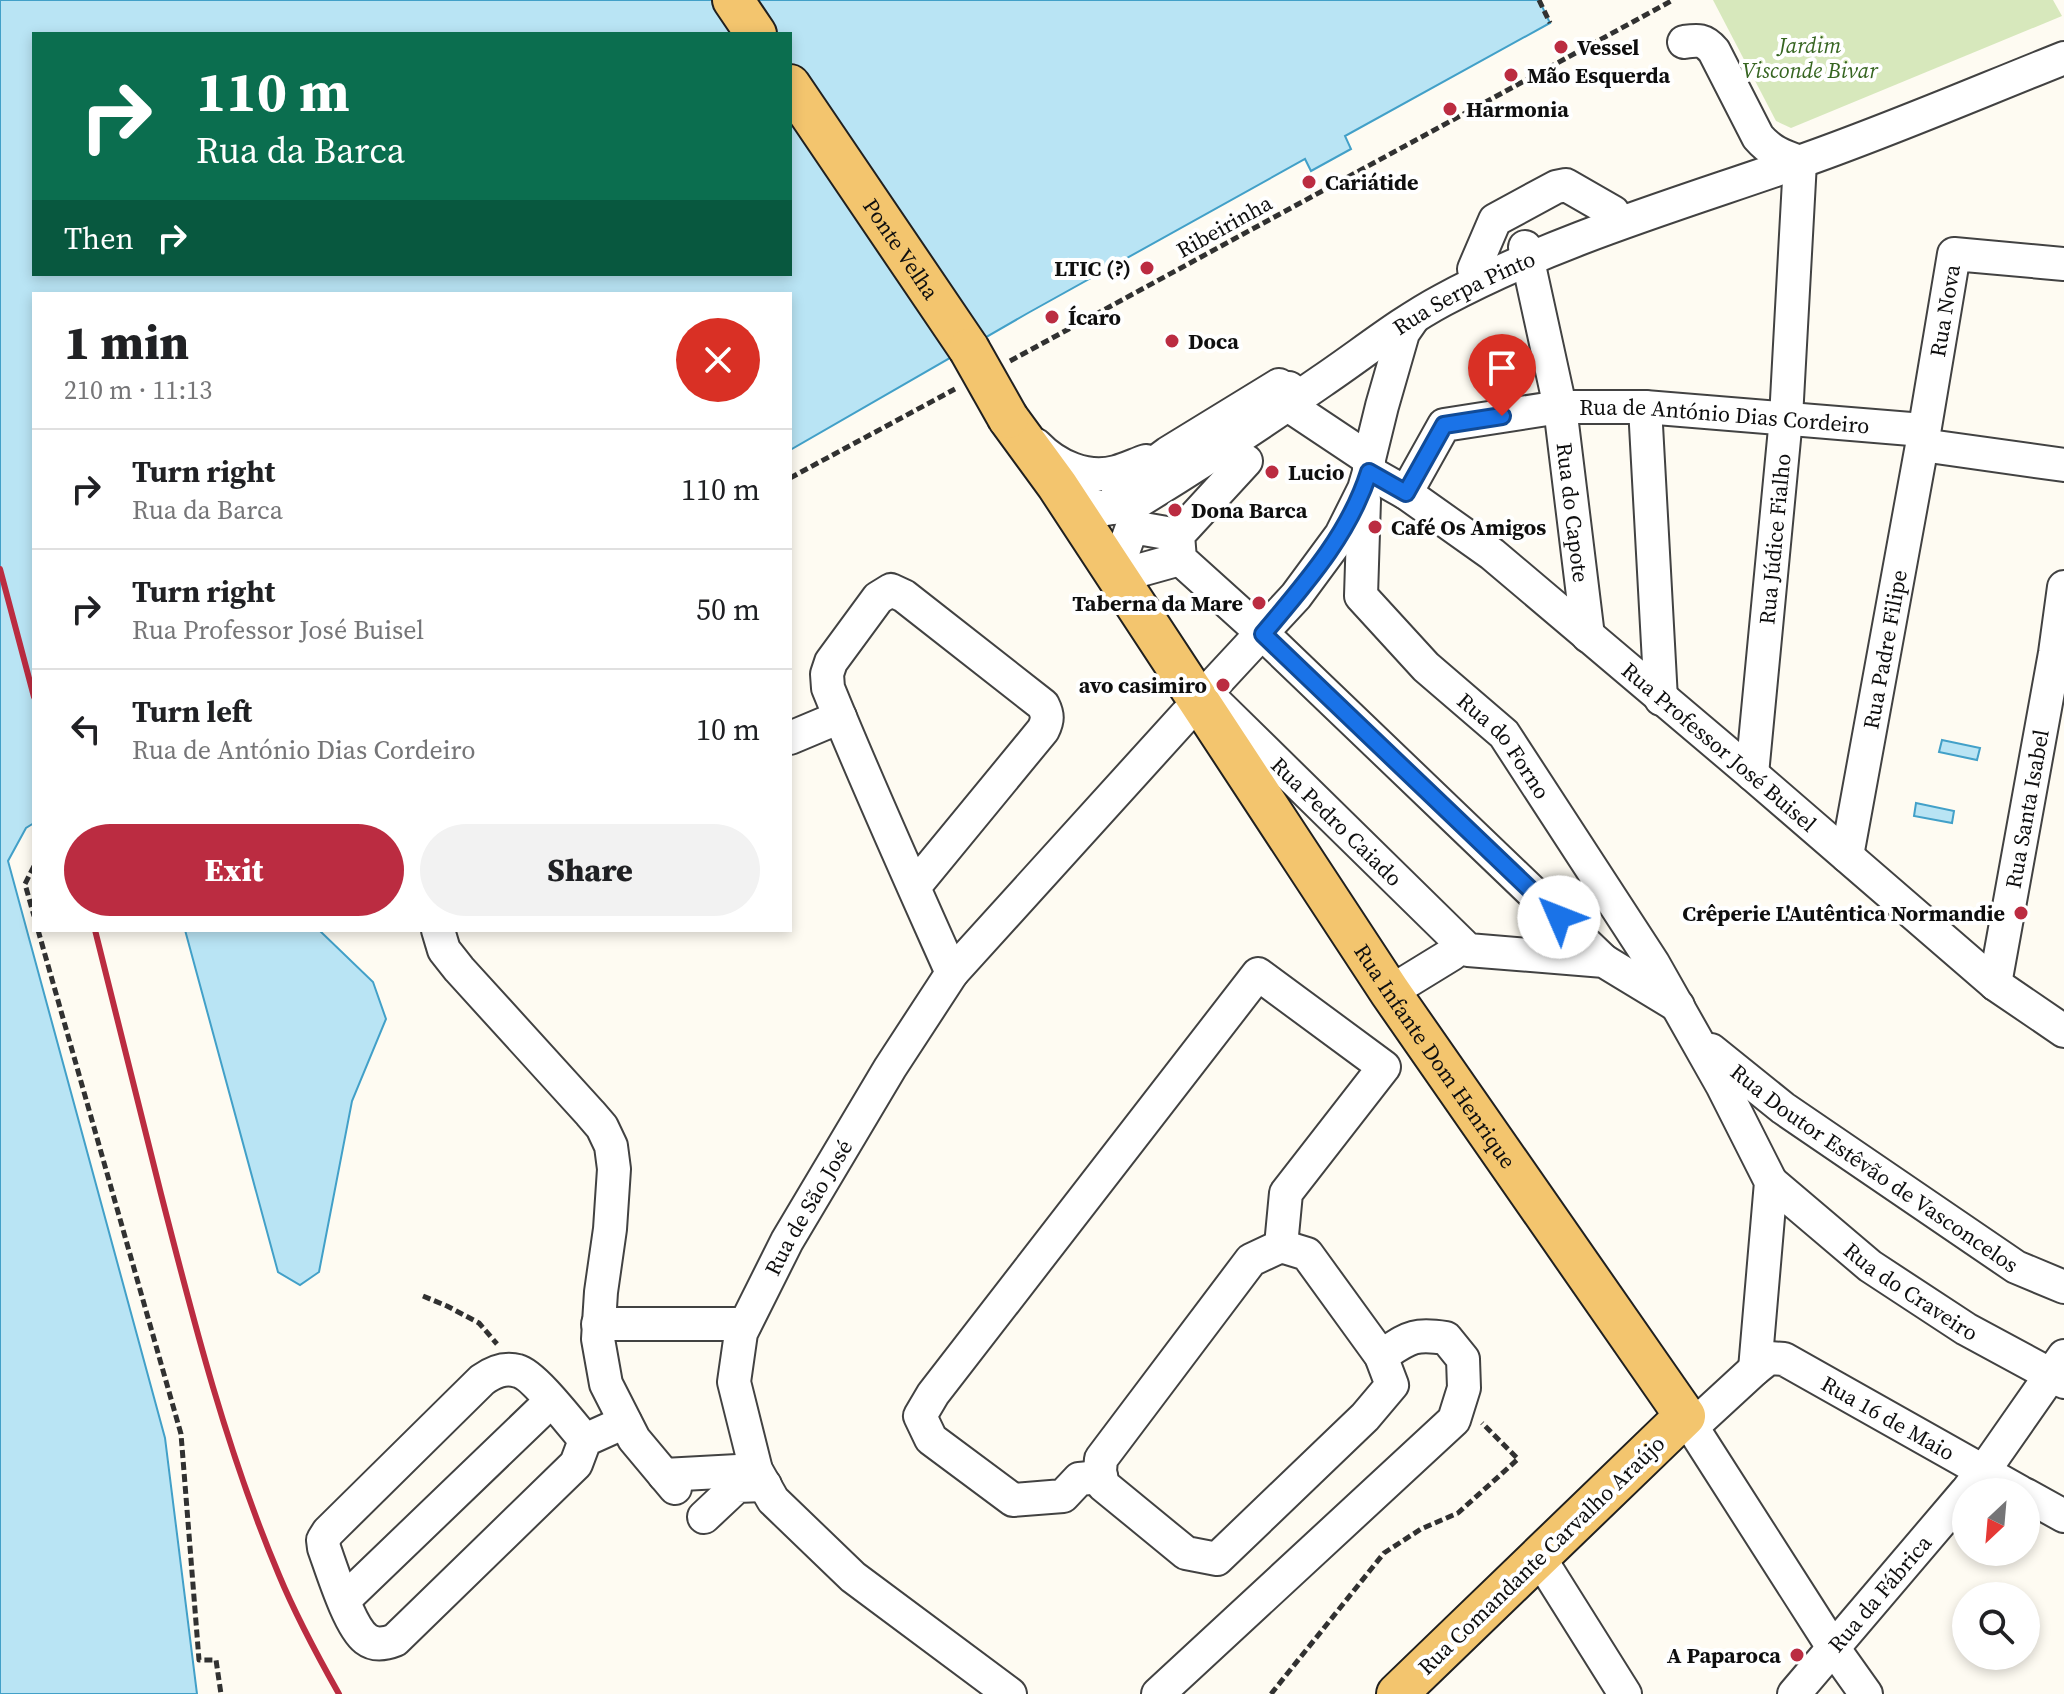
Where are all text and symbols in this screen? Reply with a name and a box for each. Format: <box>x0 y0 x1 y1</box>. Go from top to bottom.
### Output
park label: Jardim Visconde Bivar <box>1742 30 1879 85</box>
place label: Vessel <box>1577 32 1639 62</box>
marker: Vessel <box>1552 38 1570 56</box>
text: 110 m <box>196 53 350 130</box>
place label: Mão Esquerda <box>1527 60 1670 90</box>
icon: right <box>64 64 168 168</box>
marker: Mão Esquerda <box>1502 66 1520 84</box>
place label: Harmonia <box>1466 94 1569 124</box>
marker: Harmonia <box>1441 100 1459 118</box>
text: Rua da Barca <box>196 126 405 175</box>
place label: Cariátide <box>1325 167 1419 197</box>
marker: Cariátide <box>1300 173 1318 191</box>
street label: Ribeirinha <box>1171 187 1278 265</box>
street label: Ponte Velha <box>856 192 947 306</box>
icon: right <box>150 216 194 260</box>
text: Then <box>64 218 134 259</box>
street label: Rua Serpa Pinto <box>1387 243 1540 342</box>
place label: LTIC (?) <box>1054 253 1131 283</box>
marker: LTIC (?) <box>1138 259 1156 277</box>
street label: Rua Nova <box>1922 261 1967 359</box>
place label: Ícaro <box>1068 302 1121 332</box>
marker: Ícaro <box>1043 308 1061 326</box>
text: 1 min <box>64 309 189 375</box>
button: close <box>676 318 760 402</box>
place label: Doca <box>1188 326 1239 356</box>
marker: Doca <box>1163 332 1181 350</box>
pin <box>1468 334 1536 416</box>
icon: arrive <box>1480 346 1524 390</box>
text: 210 m · 11:13 <box>64 372 212 408</box>
street label: Rua de António Dias Cordeiro <box>1579 392 1871 441</box>
street label: Rua do Capote <box>1549 441 1596 584</box>
text: Turn right <box>132 451 275 492</box>
street label: Rua Júdice Fialho <box>1751 452 1798 626</box>
place label: Lucio <box>1288 457 1344 487</box>
marker: Lucio <box>1263 463 1281 481</box>
icon: right <box>64 467 108 511</box>
text: 110 m <box>681 469 760 510</box>
text: Rua da Barca <box>132 492 283 528</box>
place label: Dona Barca <box>1191 495 1308 525</box>
marker: Dona Barca <box>1166 501 1184 519</box>
place label: Café Os Amigos <box>1391 512 1546 542</box>
marker: Café Os Amigos <box>1366 518 1384 536</box>
street label: Rua Padre Filipe <box>1855 567 1914 732</box>
text: Turn right <box>132 571 275 612</box>
icon: right <box>64 587 108 631</box>
place label: Taberna da Mare <box>1072 588 1243 618</box>
text: 50 m <box>696 589 760 630</box>
marker: Taberna da Mare <box>1250 594 1268 612</box>
text: Rua Professor José Buisel <box>132 612 424 648</box>
street label: Rua Professor José Buisel <box>1615 655 1823 838</box>
place label: avo casimiro <box>1079 670 1207 700</box>
marker: avo casimiro <box>1214 676 1232 694</box>
street label: Rua do Forno <box>1451 686 1557 805</box>
text: Turn left <box>132 691 252 732</box>
icon: left <box>64 707 108 751</box>
text: 10 m <box>696 709 760 750</box>
street label: Rua Santa Isabel <box>1998 727 2056 891</box>
text: Rua de António Dias Cordeiro <box>132 732 476 768</box>
street label: Rua Pedro Caiado <box>1265 750 1409 893</box>
button: Exit <box>64 824 404 916</box>
button: Share <box>420 824 760 916</box>
position arrow <box>1517 875 1601 959</box>
place label: Crêperie L'Autêntica Normandie <box>1682 898 2005 928</box>
marker: Crêperie L'Autêntica Normandie <box>2012 904 2030 922</box>
street label: Rua Infante Dom Henrique <box>1347 938 1523 1174</box>
street label: Rua Doutor Estêvão de Vasconcelos <box>1724 1057 2025 1280</box>
street label: Rua de São José <box>757 1134 859 1280</box>
street label: Rua do Craveiro <box>1837 1235 1983 1348</box>
street label: Rua 16 de Maio <box>1816 1368 1960 1467</box>
street label: Rua Comandante Carvalho Araújo <box>1411 1429 1671 1681</box>
north arrow <box>1952 1478 2040 1566</box>
map controls <box>1952 1478 2040 1670</box>
street label: Rua da Fábrica <box>1821 1528 1939 1659</box>
button: search <box>1952 1582 2040 1670</box>
place label: A Paparoca <box>1667 1640 1781 1670</box>
marker: A Paparoca <box>1788 1646 1806 1664</box>

